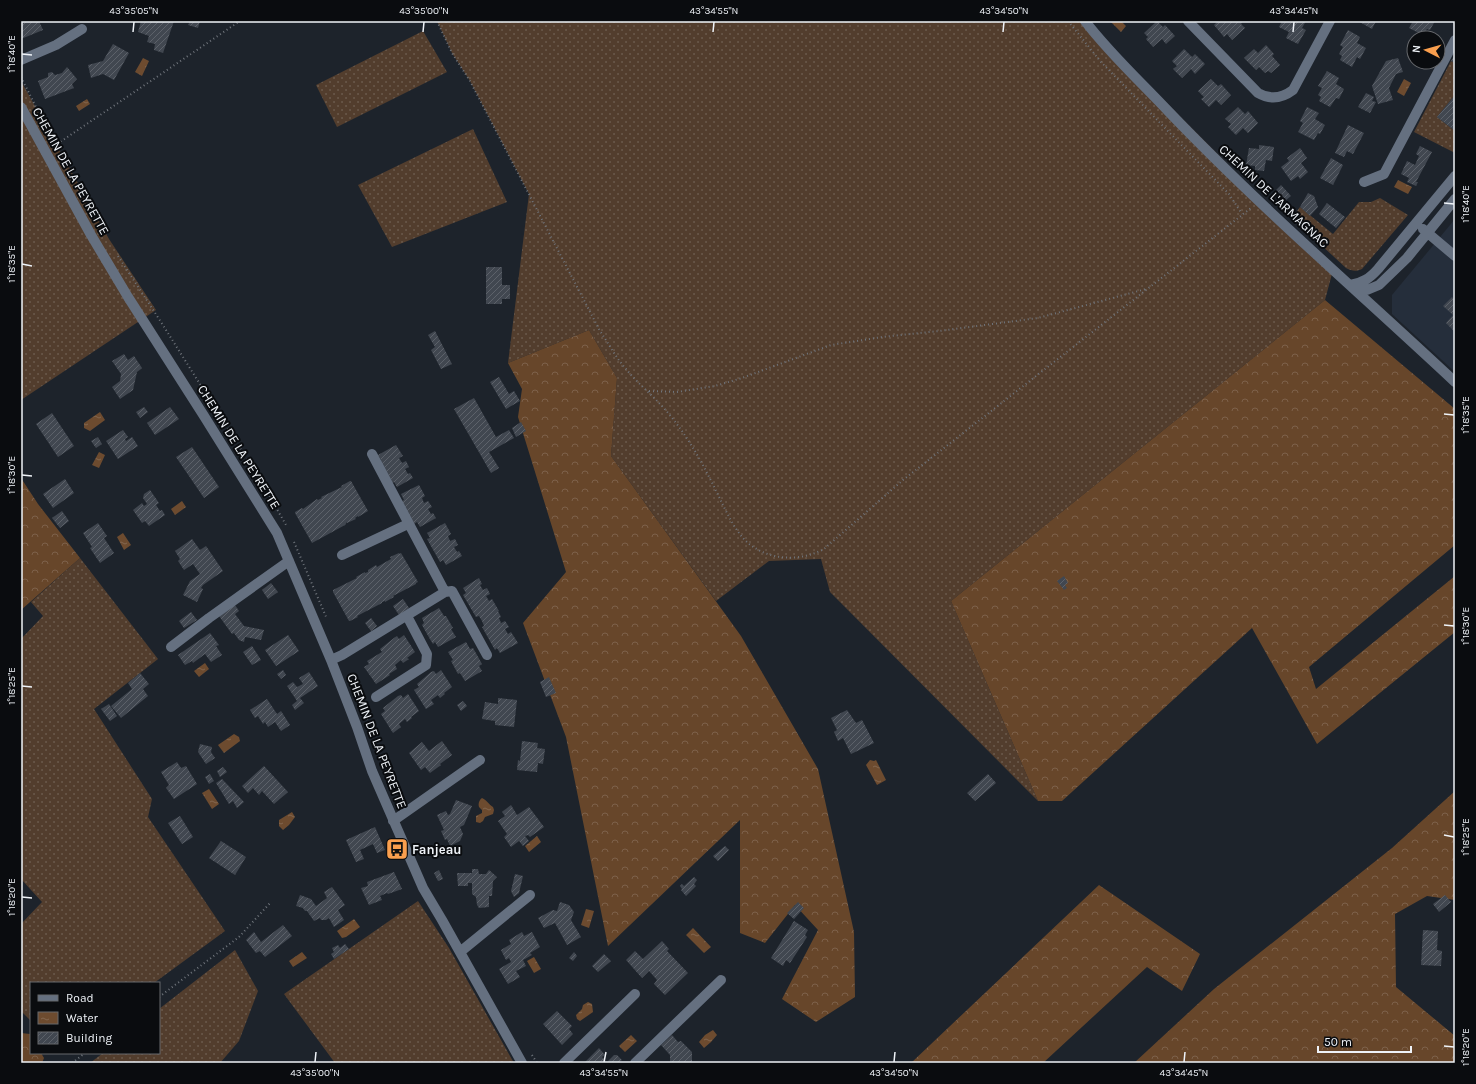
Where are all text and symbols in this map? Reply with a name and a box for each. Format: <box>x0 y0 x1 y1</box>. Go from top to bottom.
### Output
text: 43°35'05"N <box>109 5 159 17</box>
text: 43°35'00"N <box>399 5 449 17</box>
text: 43°34'55"N <box>690 5 738 17</box>
text: 43°34'50"N <box>979 5 1029 17</box>
text: 43°34'45"N <box>1270 5 1318 17</box>
north arrow <box>1406 30 1446 70</box>
text: 1°18'40"E <box>6 35 18 73</box>
text: N <box>1410 44 1423 54</box>
street label: CHEMIN DE LA PEYRETTE <box>30 105 112 237</box>
street label: CHEMIN DE L'ARMAGNAC <box>1216 141 1332 251</box>
text: 1°18'40"E <box>1460 185 1472 223</box>
text: 1°18'35"E <box>6 245 18 283</box>
street label: CHEMIN DE LA PEYRETTE <box>195 382 283 512</box>
text: 1°18'35"E <box>1460 396 1472 434</box>
text: 1°18'30"E <box>6 456 18 494</box>
text: 1°18'30"E <box>1460 607 1472 645</box>
text: 1°18'25"E <box>6 667 18 705</box>
street label: CHEMIN DE LA PEYRETTE <box>344 671 410 811</box>
text: 1°18'25"E <box>1460 818 1472 856</box>
bus stop icon: Fanjeau <box>384 836 410 862</box>
place label: Fanjeau <box>412 842 462 857</box>
text: 1°18'20"E <box>6 878 18 916</box>
legend <box>30 982 160 1054</box>
text: Road <box>66 991 94 1005</box>
text: Water <box>66 1011 99 1025</box>
scale bar <box>1318 1028 1411 1054</box>
text: 1°18'20"E <box>1460 1028 1472 1066</box>
text: Building <box>66 1031 113 1045</box>
text: 50 m <box>1324 1035 1352 1049</box>
text: 43°35'00"N <box>290 1067 340 1079</box>
text: 43°34'55"N <box>580 1067 628 1079</box>
text: 43°34'50"N <box>869 1067 919 1079</box>
text: 43°34'45"N <box>1160 1067 1208 1079</box>

